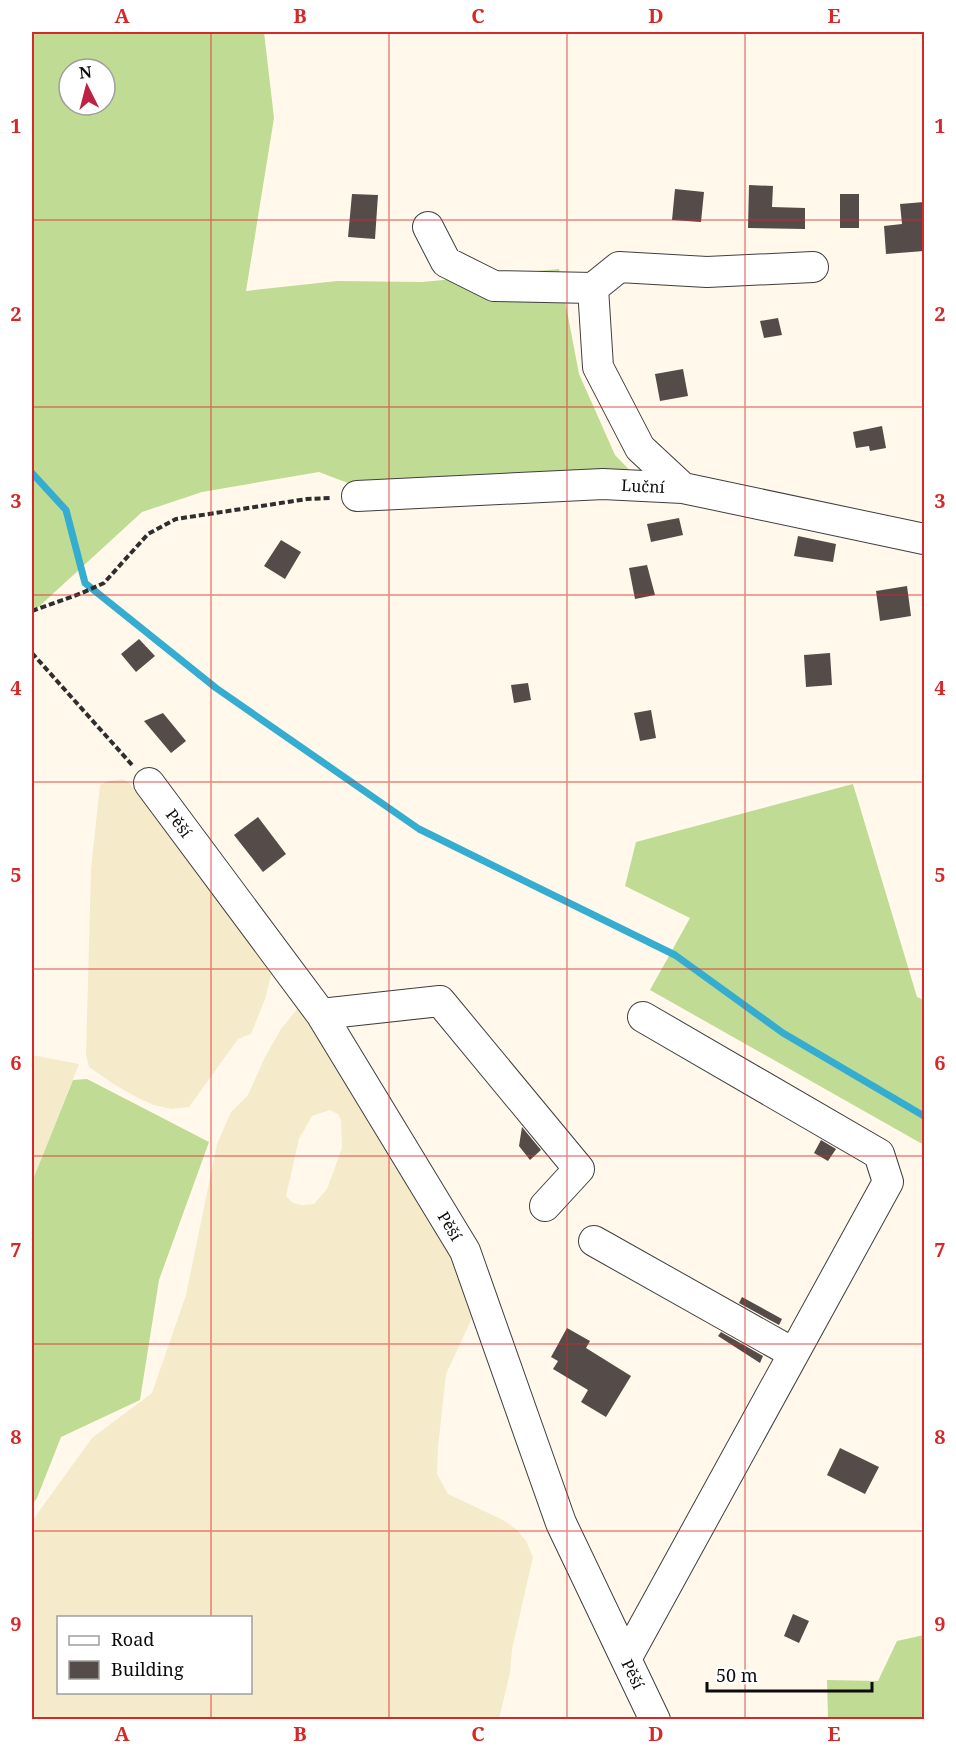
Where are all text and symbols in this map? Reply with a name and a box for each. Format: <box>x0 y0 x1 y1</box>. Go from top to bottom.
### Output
text: A <box>114 2 130 29</box>
text: B <box>293 2 307 29</box>
text: C <box>471 2 485 29</box>
text: D <box>648 2 664 29</box>
text: E <box>827 2 841 29</box>
north arrow <box>57 57 117 117</box>
text: N <box>78 60 93 84</box>
text: 1 <box>10 112 22 139</box>
text: 1 <box>934 112 946 139</box>
text: 2 <box>10 300 22 327</box>
text: 2 <box>934 300 946 327</box>
street label: Luční <box>621 474 665 498</box>
text: 3 <box>10 487 22 514</box>
text: 3 <box>934 487 946 514</box>
text: 4 <box>10 674 22 701</box>
text: 4 <box>934 674 946 701</box>
street label: Pěší <box>161 804 197 842</box>
text: 5 <box>10 861 22 888</box>
text: 5 <box>934 861 946 888</box>
text: 6 <box>10 1049 22 1076</box>
text: 6 <box>934 1049 946 1076</box>
street label: Pěší <box>433 1207 467 1245</box>
text: 7 <box>10 1236 22 1263</box>
text: 7 <box>934 1236 946 1263</box>
text: 8 <box>10 1423 22 1450</box>
text: 8 <box>934 1423 946 1450</box>
text: 9 <box>10 1610 22 1637</box>
text: 9 <box>934 1610 946 1637</box>
legend <box>57 1616 252 1694</box>
text: Road <box>111 1627 154 1651</box>
street label: Pěší <box>616 1655 650 1693</box>
scale bar <box>707 1655 872 1693</box>
text: Building <box>111 1657 184 1681</box>
text: 50 m <box>716 1663 758 1687</box>
text: A <box>114 1720 130 1747</box>
text: B <box>293 1720 307 1747</box>
text: C <box>471 1720 485 1747</box>
text: D <box>648 1720 664 1747</box>
text: E <box>827 1720 841 1747</box>

